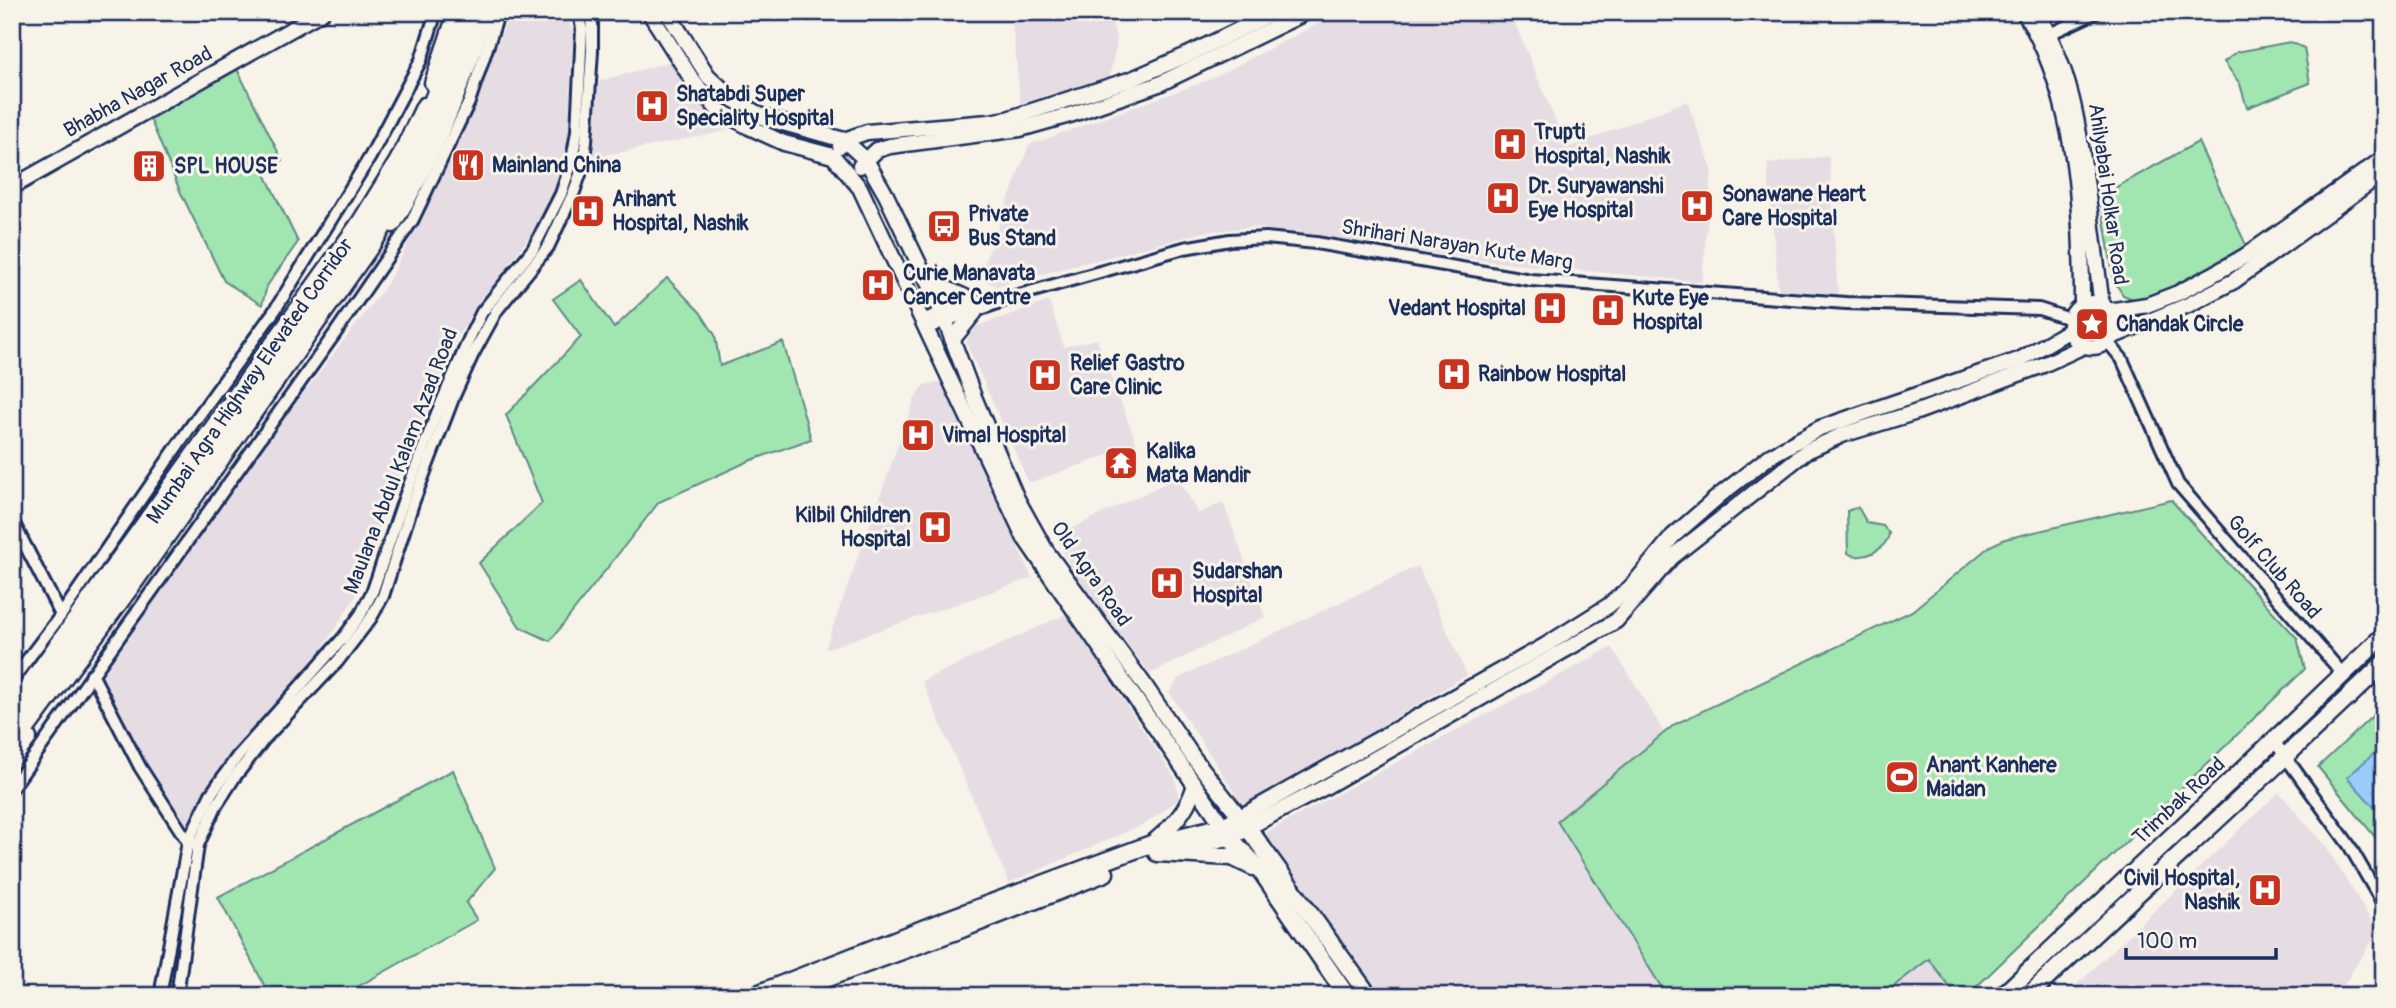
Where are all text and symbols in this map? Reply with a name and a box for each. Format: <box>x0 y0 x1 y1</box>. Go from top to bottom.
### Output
street label: Bhabha Nagar Road <box>59 40 217 144</box>
place label: Shatabdi Super Speciality Hospital <box>676 81 834 132</box>
hospital icon: Shatabdi Super Speciality Hospital <box>633 87 671 125</box>
street label: Ahilyabai Holkar Road <box>2082 101 2134 287</box>
place label: Trupti Hospital, Nashik <box>1533 119 1671 170</box>
hospital icon: Trupti Hospital, Nashik <box>1491 125 1529 163</box>
restaurant icon: Mainland China <box>449 146 487 184</box>
building icon: SPL HOUSE <box>130 147 168 185</box>
place label: Mainland China <box>492 152 622 179</box>
place label: SPL HOUSE <box>174 153 278 180</box>
place label: Dr. Suryawanshi Eye Hospital <box>1528 173 1664 224</box>
hospital icon: Dr. Suryawanshi Eye Hospital <box>1484 179 1522 217</box>
place label: Sonawane Heart Care Hospital <box>1722 181 1866 232</box>
place label: Arihant Hospital, Nashik <box>612 186 749 237</box>
hospital icon: Sonawane Heart Care Hospital <box>1678 187 1716 225</box>
hospital icon: Arihant Hospital, Nashik <box>569 192 607 230</box>
place label: Private Bus Stand <box>968 201 1056 252</box>
bus stop icon: Private Bus Stand <box>925 207 963 245</box>
street label: Shrihari Narayan Kute Marg <box>1339 213 1575 277</box>
street label: Mumbai Agra Highway Elevated Corridor <box>140 232 360 529</box>
place label: Curie Manavata Cancer Centre <box>903 260 1036 311</box>
hospital icon: Curie Manavata Cancer Centre <box>859 266 897 304</box>
place label: Kute Eye Hospital <box>1632 285 1709 336</box>
hospital icon: Vedant Hospital <box>1531 289 1569 327</box>
hospital icon: Kute Eye Hospital <box>1589 291 1627 329</box>
place label: Vedant Hospital <box>1388 295 1526 322</box>
place icon: Chandak Circle <box>2073 305 2111 343</box>
place label: Chandak Circle <box>2116 311 2244 338</box>
street label: Maulana Abdul Kalam Azad Road <box>338 324 464 598</box>
place label: Relief Gastro Care Clinic <box>1070 350 1185 401</box>
hospital icon: Rainbow Hospital <box>1435 355 1473 393</box>
hospital icon: Relief Gastro Care Clinic <box>1026 356 1064 394</box>
place label: Rainbow Hospital <box>1478 361 1626 388</box>
hospital icon: Vimal Hospital <box>899 416 937 454</box>
place label: Vimal Hospital <box>942 422 1067 449</box>
place label: Kalika Mata Mandir <box>1146 438 1251 489</box>
temple icon: Kalika Mata Mandir <box>1102 444 1140 482</box>
place label: Kilbil Children Hospital <box>795 502 911 553</box>
hospital icon: Kilbil Children Hospital <box>916 508 954 546</box>
street label: Golf Club Road <box>2221 509 2327 625</box>
street label: Old Agra Road <box>1045 516 1137 632</box>
place label: Sudarshan Hospital <box>1192 558 1283 609</box>
hospital icon: Sudarshan Hospital <box>1148 564 1186 602</box>
street label: Trimbak Road <box>2127 751 2231 851</box>
place label: Anant Kanhere Maidan <box>1926 752 2057 803</box>
sports icon: Anant Kanhere Maidan <box>1883 758 1921 796</box>
place label: Civil Hospital, Nashik <box>2124 865 2240 916</box>
hospital icon: Civil Hospital, Nashik <box>2246 871 2284 909</box>
scale bar <box>2126 917 2277 961</box>
text: 100 m <box>2137 928 2197 955</box>

